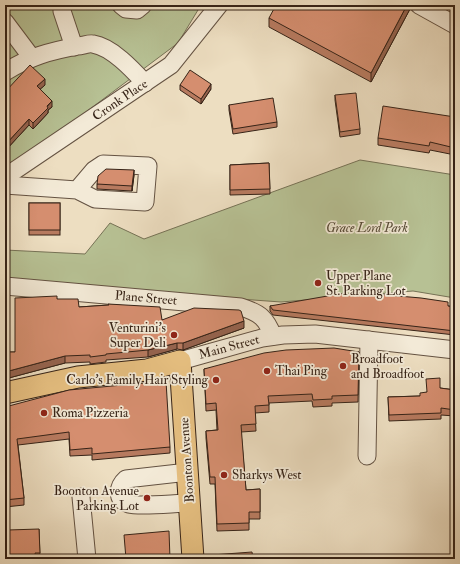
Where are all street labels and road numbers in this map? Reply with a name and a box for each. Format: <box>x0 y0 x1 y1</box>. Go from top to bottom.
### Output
street label: Cronk Place <box>89 75 151 124</box>
street label: Plane Street <box>114 287 178 309</box>
street label: Main Street <box>197 331 261 363</box>
street label: Boonton Avenue <box>176 416 198 503</box>

